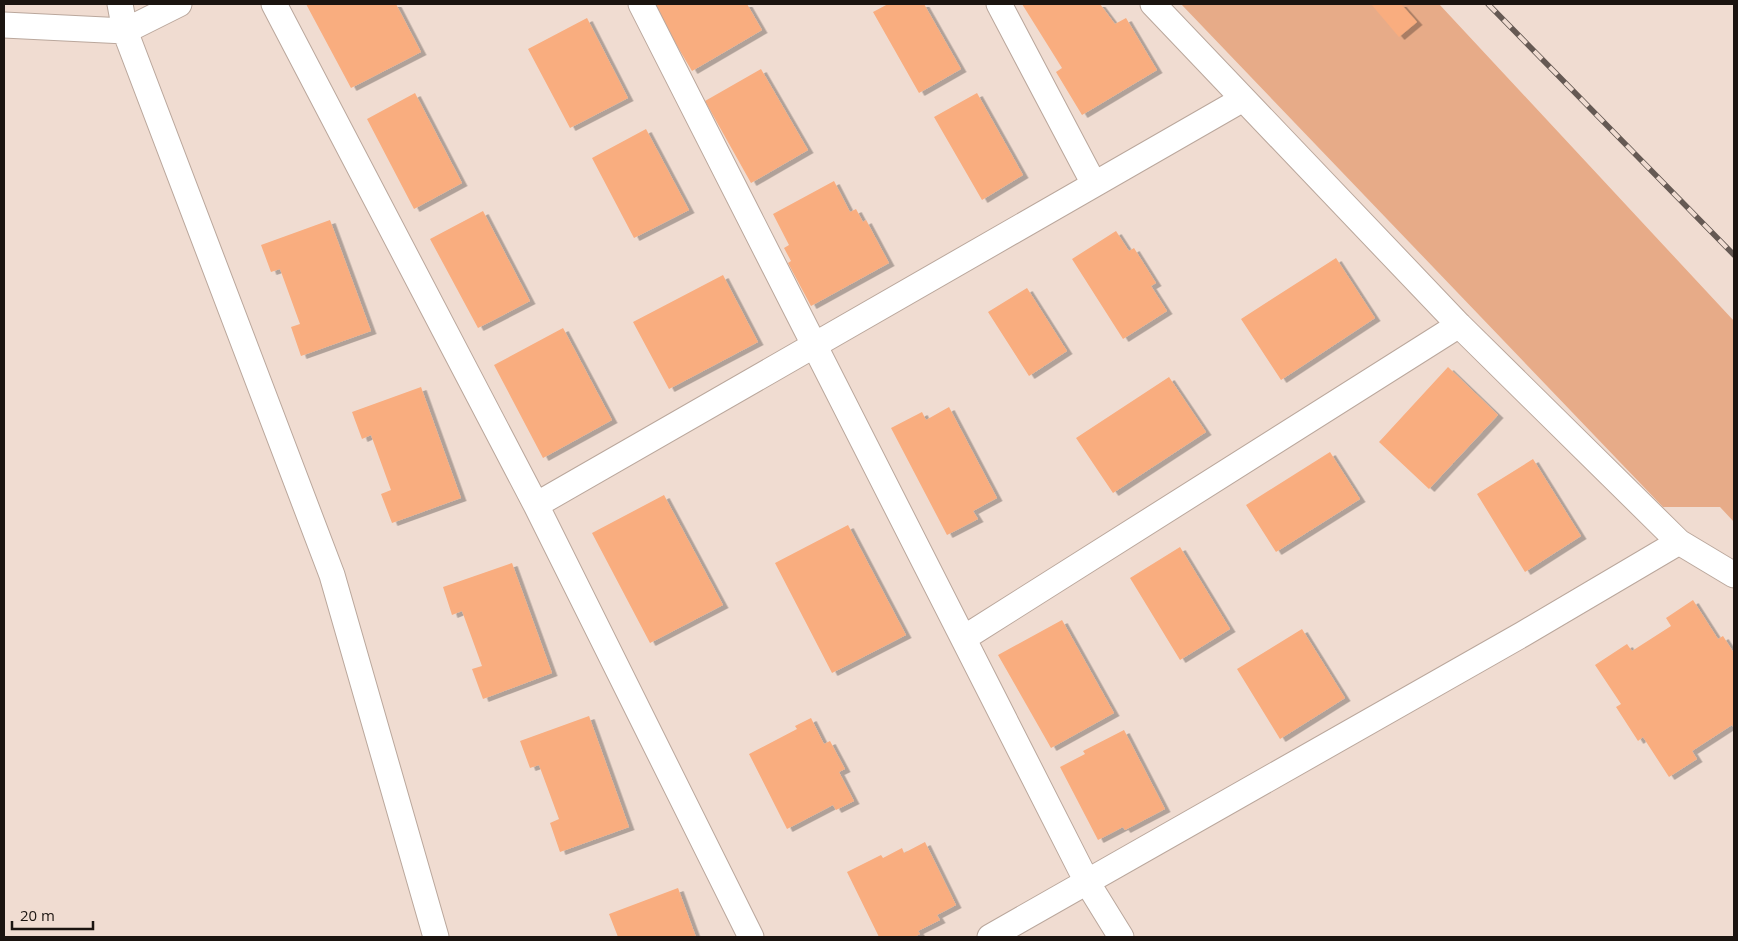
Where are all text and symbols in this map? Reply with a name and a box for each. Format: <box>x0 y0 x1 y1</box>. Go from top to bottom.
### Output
scale bar <box>12 898 94 930</box>
text: 20 m <box>20 905 55 925</box>

